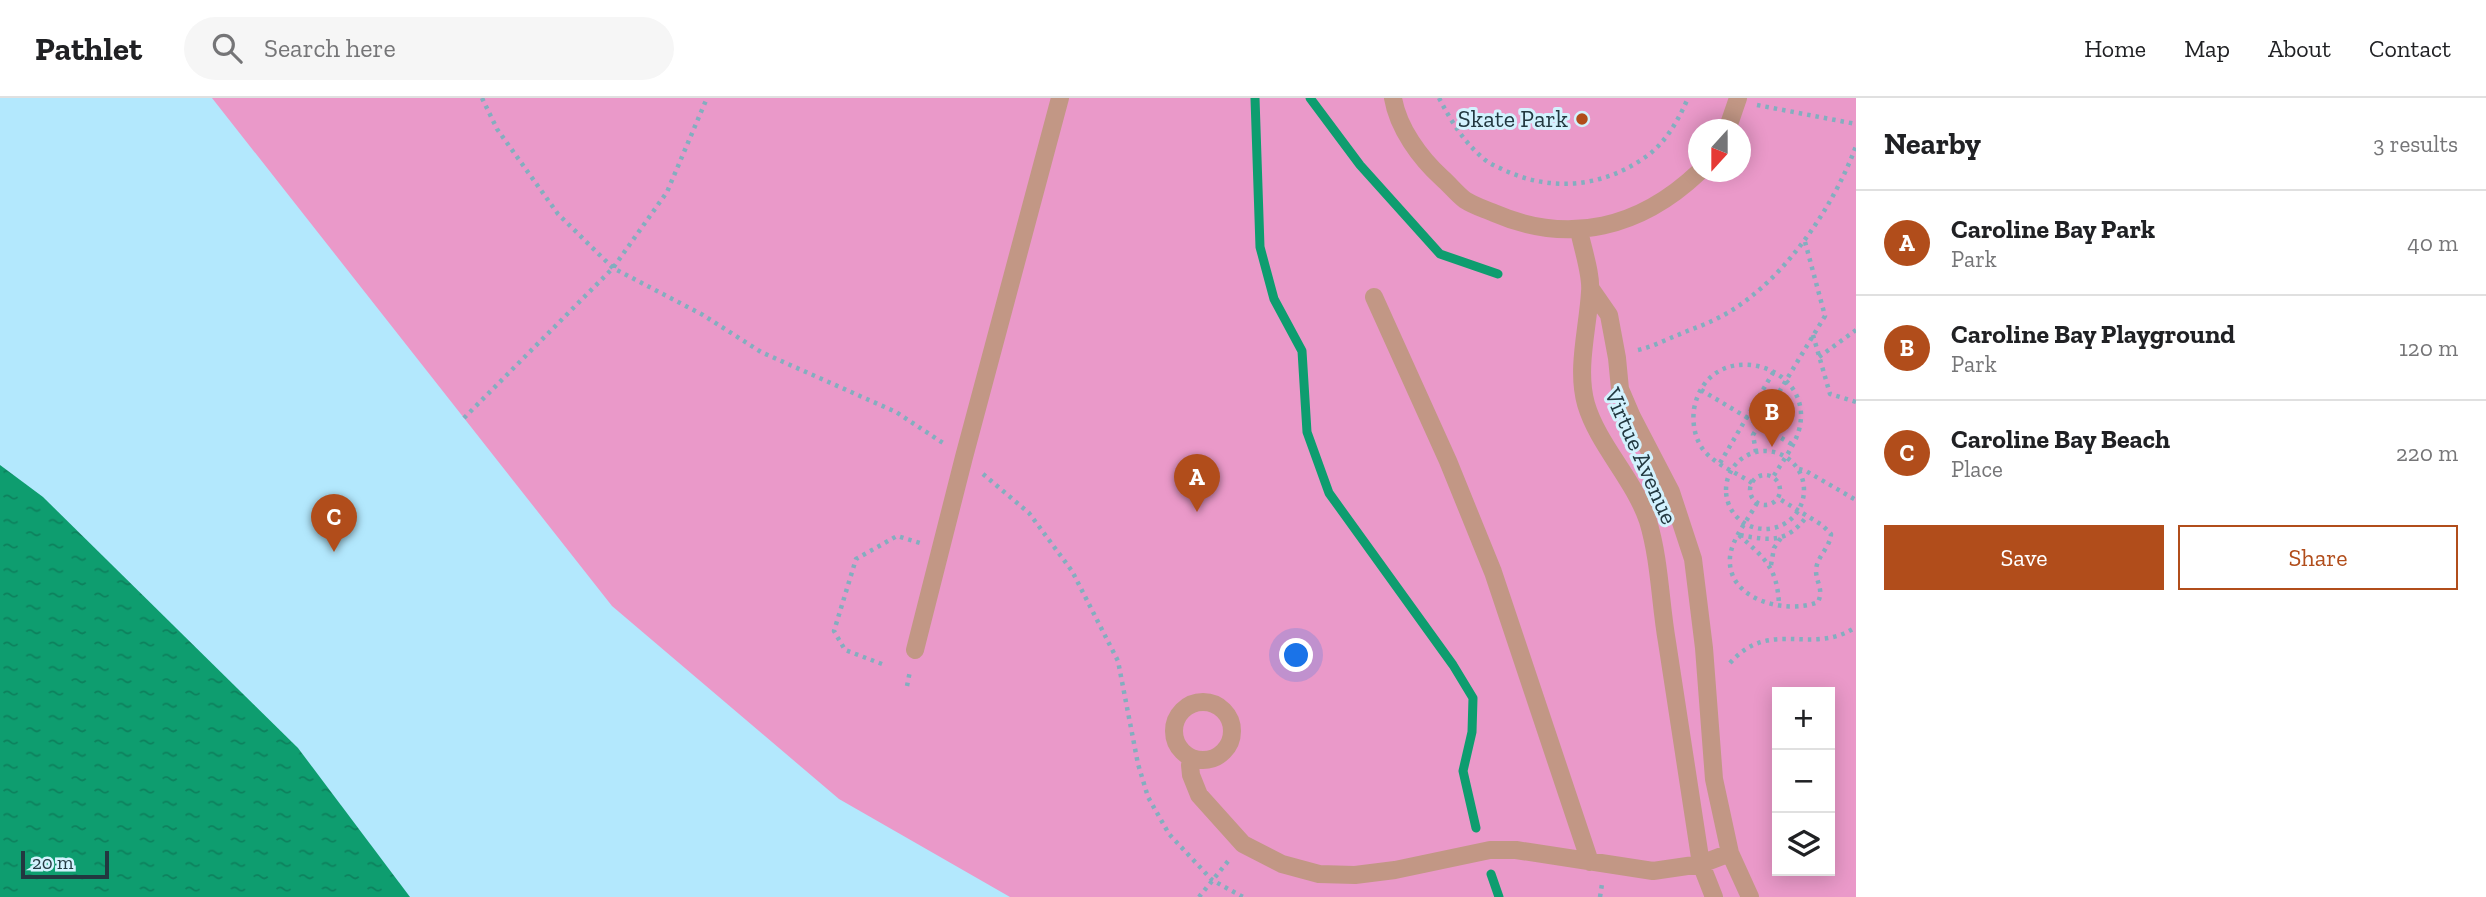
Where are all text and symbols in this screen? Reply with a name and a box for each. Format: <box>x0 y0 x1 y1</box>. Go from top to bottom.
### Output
search box <box>184 17 674 80</box>
text: Pathlet <box>35 29 142 68</box>
icon: search <box>208 29 246 67</box>
text: Search here <box>264 32 396 64</box>
text: Home <box>2084 34 2146 63</box>
text: Map <box>2184 34 2230 63</box>
text: About <box>2268 34 2331 63</box>
text: Contact <box>2369 34 2451 63</box>
place label: Skate Park <box>1458 104 1569 133</box>
marker: Skate Park <box>1574 111 1590 127</box>
north arrow <box>1688 119 1751 182</box>
text: Nearby <box>1884 126 1981 162</box>
text: 3 results <box>2373 130 2458 158</box>
text: Caroline Bay Park <box>1951 213 2155 245</box>
text: A <box>1899 229 1915 257</box>
text: 40 m <box>2407 229 2458 257</box>
text: Park <box>1951 245 1997 273</box>
text: Caroline Bay Playground <box>1951 318 2235 350</box>
text: B <box>1900 334 1914 362</box>
text: 120 m <box>2399 334 2458 362</box>
text: Park <box>1951 350 1997 378</box>
street label: Virtue Avenue <box>1598 382 1684 529</box>
pin: B <box>1749 389 1795 447</box>
text: Caroline Bay Beach <box>1951 423 2170 455</box>
text: C <box>1900 439 1914 467</box>
text: 220 m <box>2396 439 2458 467</box>
pin: A <box>1174 454 1220 512</box>
text: Place <box>1951 455 2003 483</box>
pin: C <box>311 494 357 552</box>
button: Save <box>1884 525 2164 590</box>
button: Share <box>2178 525 2458 590</box>
your location <box>1279 638 1313 672</box>
map controls <box>1772 687 1835 876</box>
button: + <box>1772 687 1835 750</box>
button: − <box>1772 750 1835 813</box>
button: layers <box>1772 813 1835 876</box>
scale bar <box>21 848 108 880</box>
text: 20 m <box>32 851 73 874</box>

